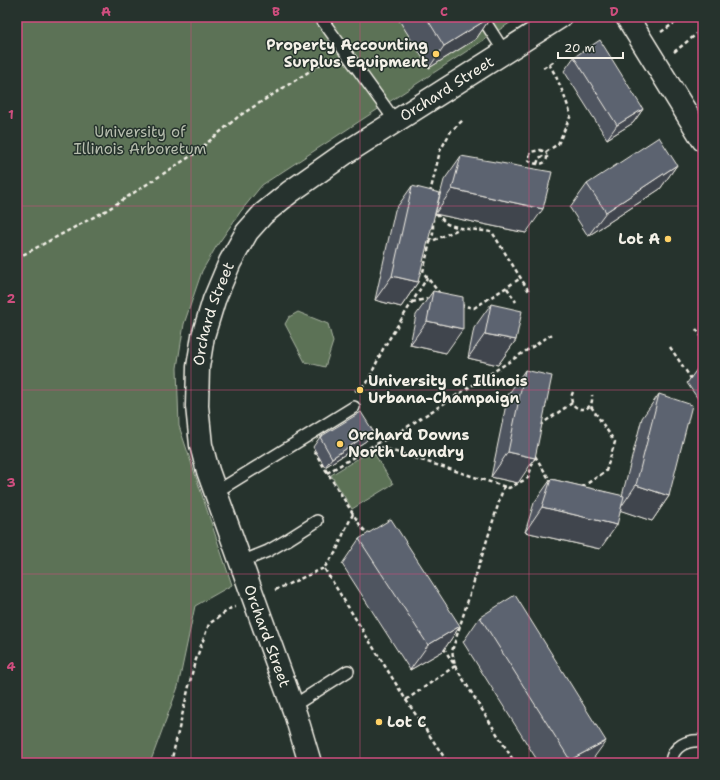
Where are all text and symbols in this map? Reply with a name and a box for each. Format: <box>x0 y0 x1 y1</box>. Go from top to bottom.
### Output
text: A <box>101 3 111 20</box>
text: B <box>272 3 280 20</box>
text: C <box>440 3 448 20</box>
text: D <box>609 3 619 20</box>
scale bar <box>558 34 623 60</box>
place label: Property Accounting Surplus Equipment <box>266 35 428 72</box>
text: 20 m <box>564 40 595 56</box>
marker: Property Accounting Surplus Equipment <box>431 49 441 59</box>
street label: Orchard Street <box>396 51 498 126</box>
text: 1 <box>8 106 14 123</box>
park label: University of Illinois Arboretum <box>73 122 207 159</box>
place label: Lot A <box>618 229 660 249</box>
marker: Lot A <box>663 234 673 244</box>
street label: Orchard Street <box>188 259 239 367</box>
text: 2 <box>6 290 16 307</box>
place label: University of Illinois Urbana-Champaign <box>368 371 528 408</box>
marker: University of Illinois Urbana-Champaign <box>355 385 365 395</box>
place label: Orchard Downs North Laundry <box>348 425 470 462</box>
marker: Orchard Downs North Laundry <box>335 439 345 449</box>
text: 3 <box>6 474 16 491</box>
street label: Orchard Street <box>239 582 295 690</box>
text: 4 <box>6 658 16 675</box>
place label: Lot C <box>387 712 426 732</box>
marker: Lot C <box>374 717 384 727</box>

